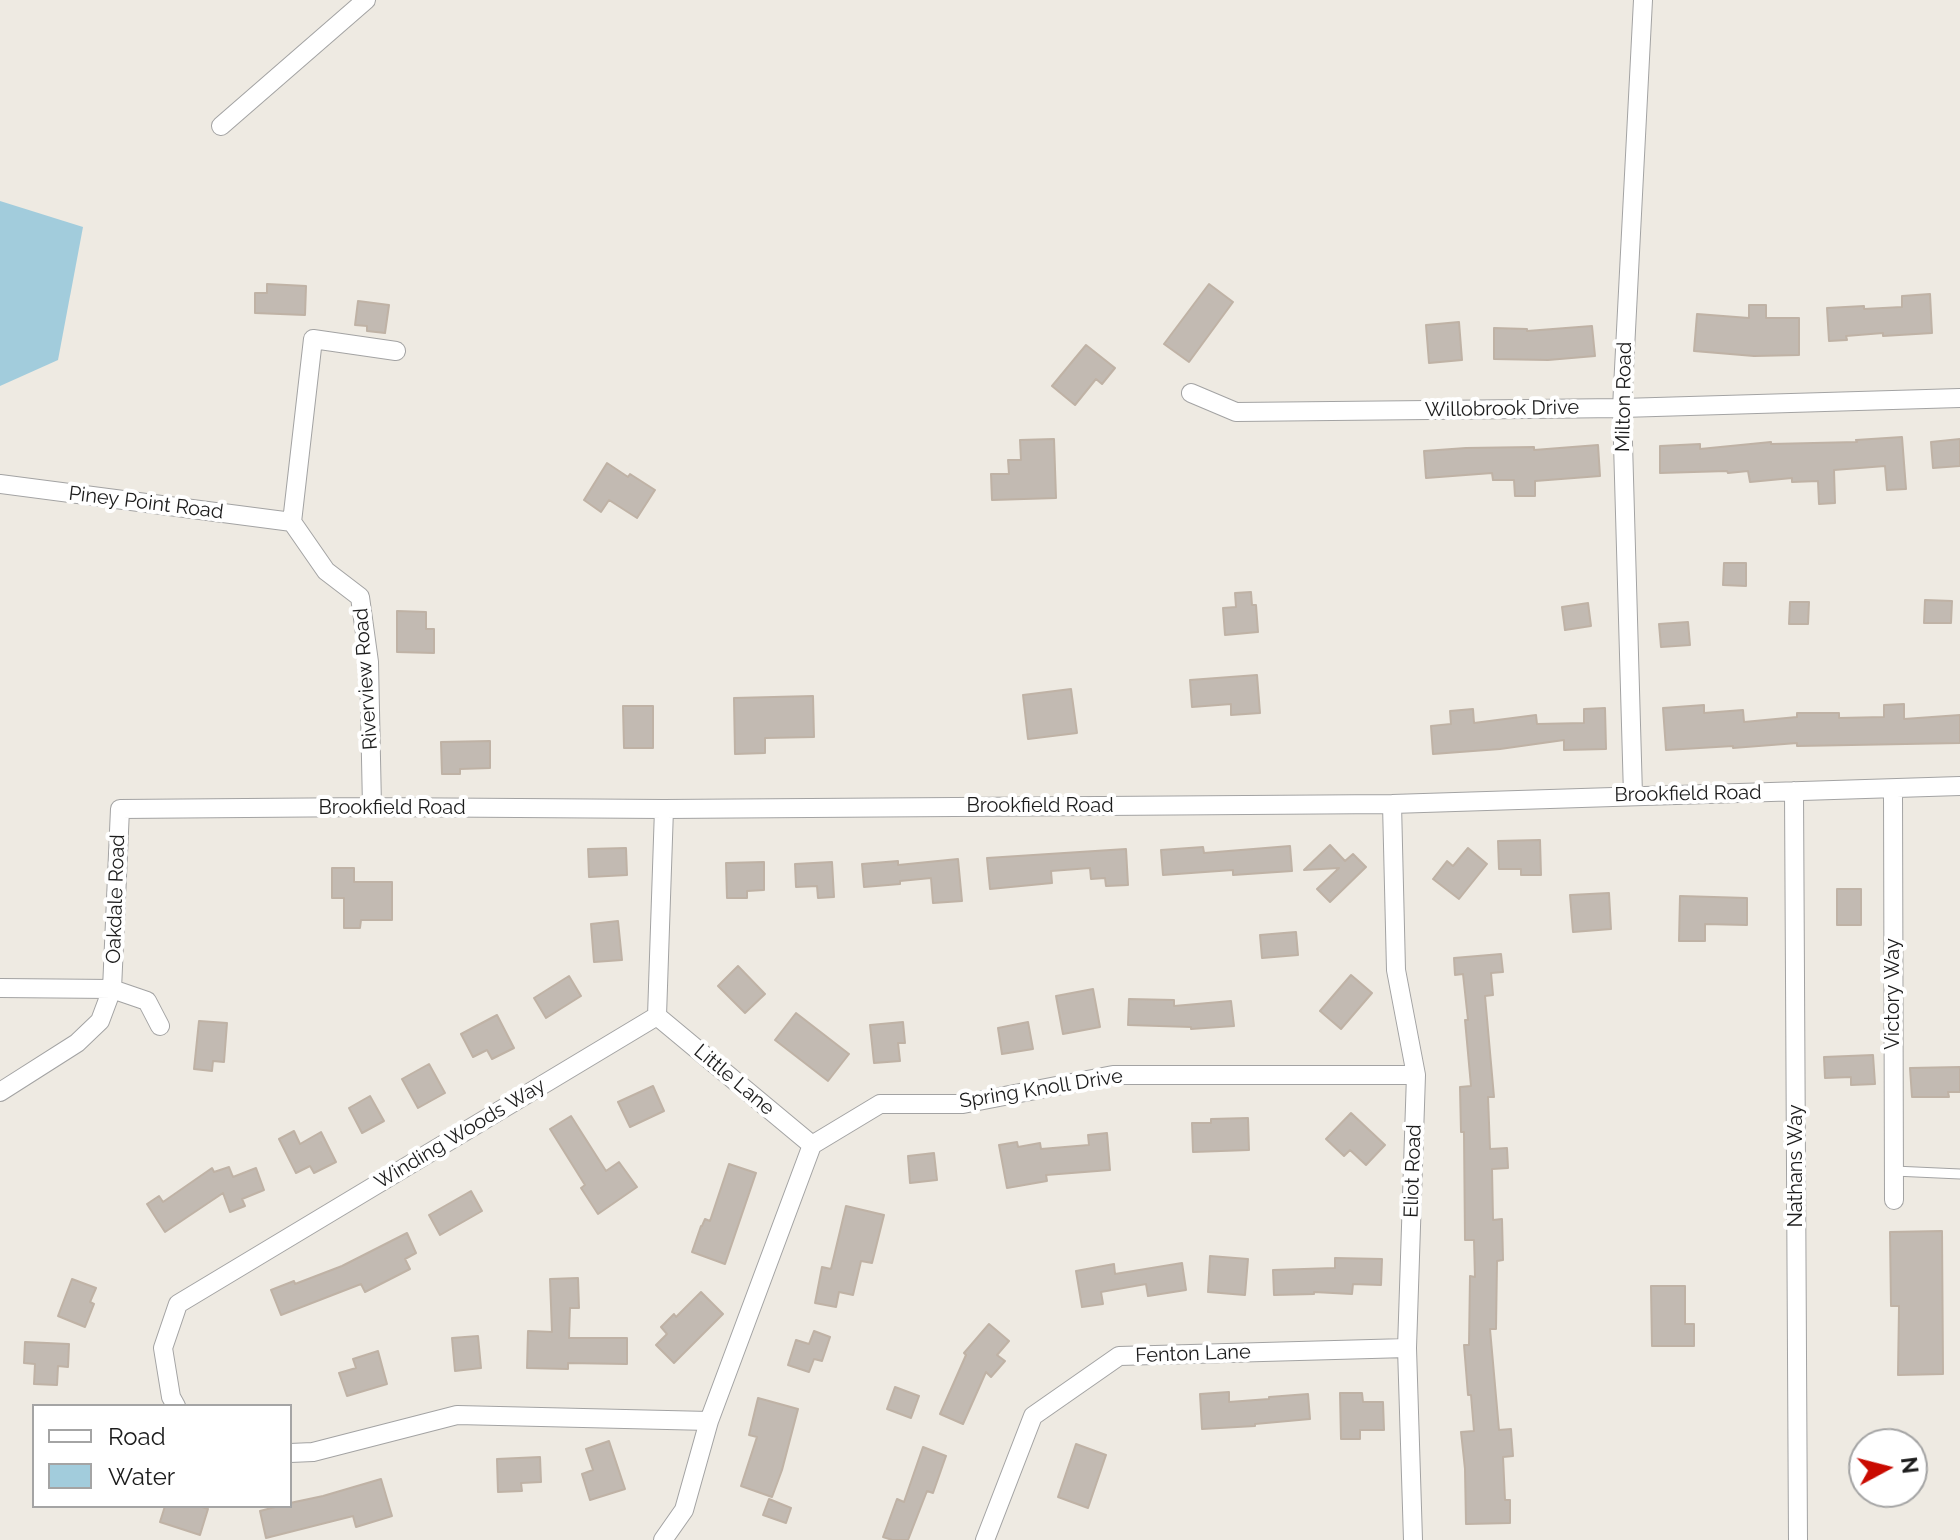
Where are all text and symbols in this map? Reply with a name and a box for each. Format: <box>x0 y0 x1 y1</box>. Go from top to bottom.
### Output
street label: Milton Road <box>1611 342 1637 452</box>
street label: Willobrook Drive <box>1425 396 1579 422</box>
street label: Piney Point Road <box>67 482 225 524</box>
street label: Riverview Road <box>349 607 383 751</box>
street label: Brookfield Road <box>1614 781 1762 807</box>
street label: Brookfield Road <box>966 794 1114 818</box>
street label: Brookfield Road <box>318 796 466 820</box>
street label: Oakdale Road <box>102 834 130 964</box>
street label: Victory Way <box>1881 938 1905 1050</box>
street label: Little Lane <box>689 1039 779 1121</box>
street label: Spring Knoll Drive <box>958 1064 1124 1114</box>
street label: Winding Woods Way <box>370 1074 550 1194</box>
street label: Nathans Way <box>1784 1104 1808 1228</box>
street label: Eliot Road <box>1399 1124 1427 1218</box>
street label: Fenton Lane <box>1135 1340 1251 1368</box>
legend <box>32 1404 292 1508</box>
text: Road <box>108 1422 166 1451</box>
north arrow <box>1848 1428 1928 1508</box>
text: N <box>1896 1455 1924 1475</box>
text: Water <box>108 1462 175 1491</box>

